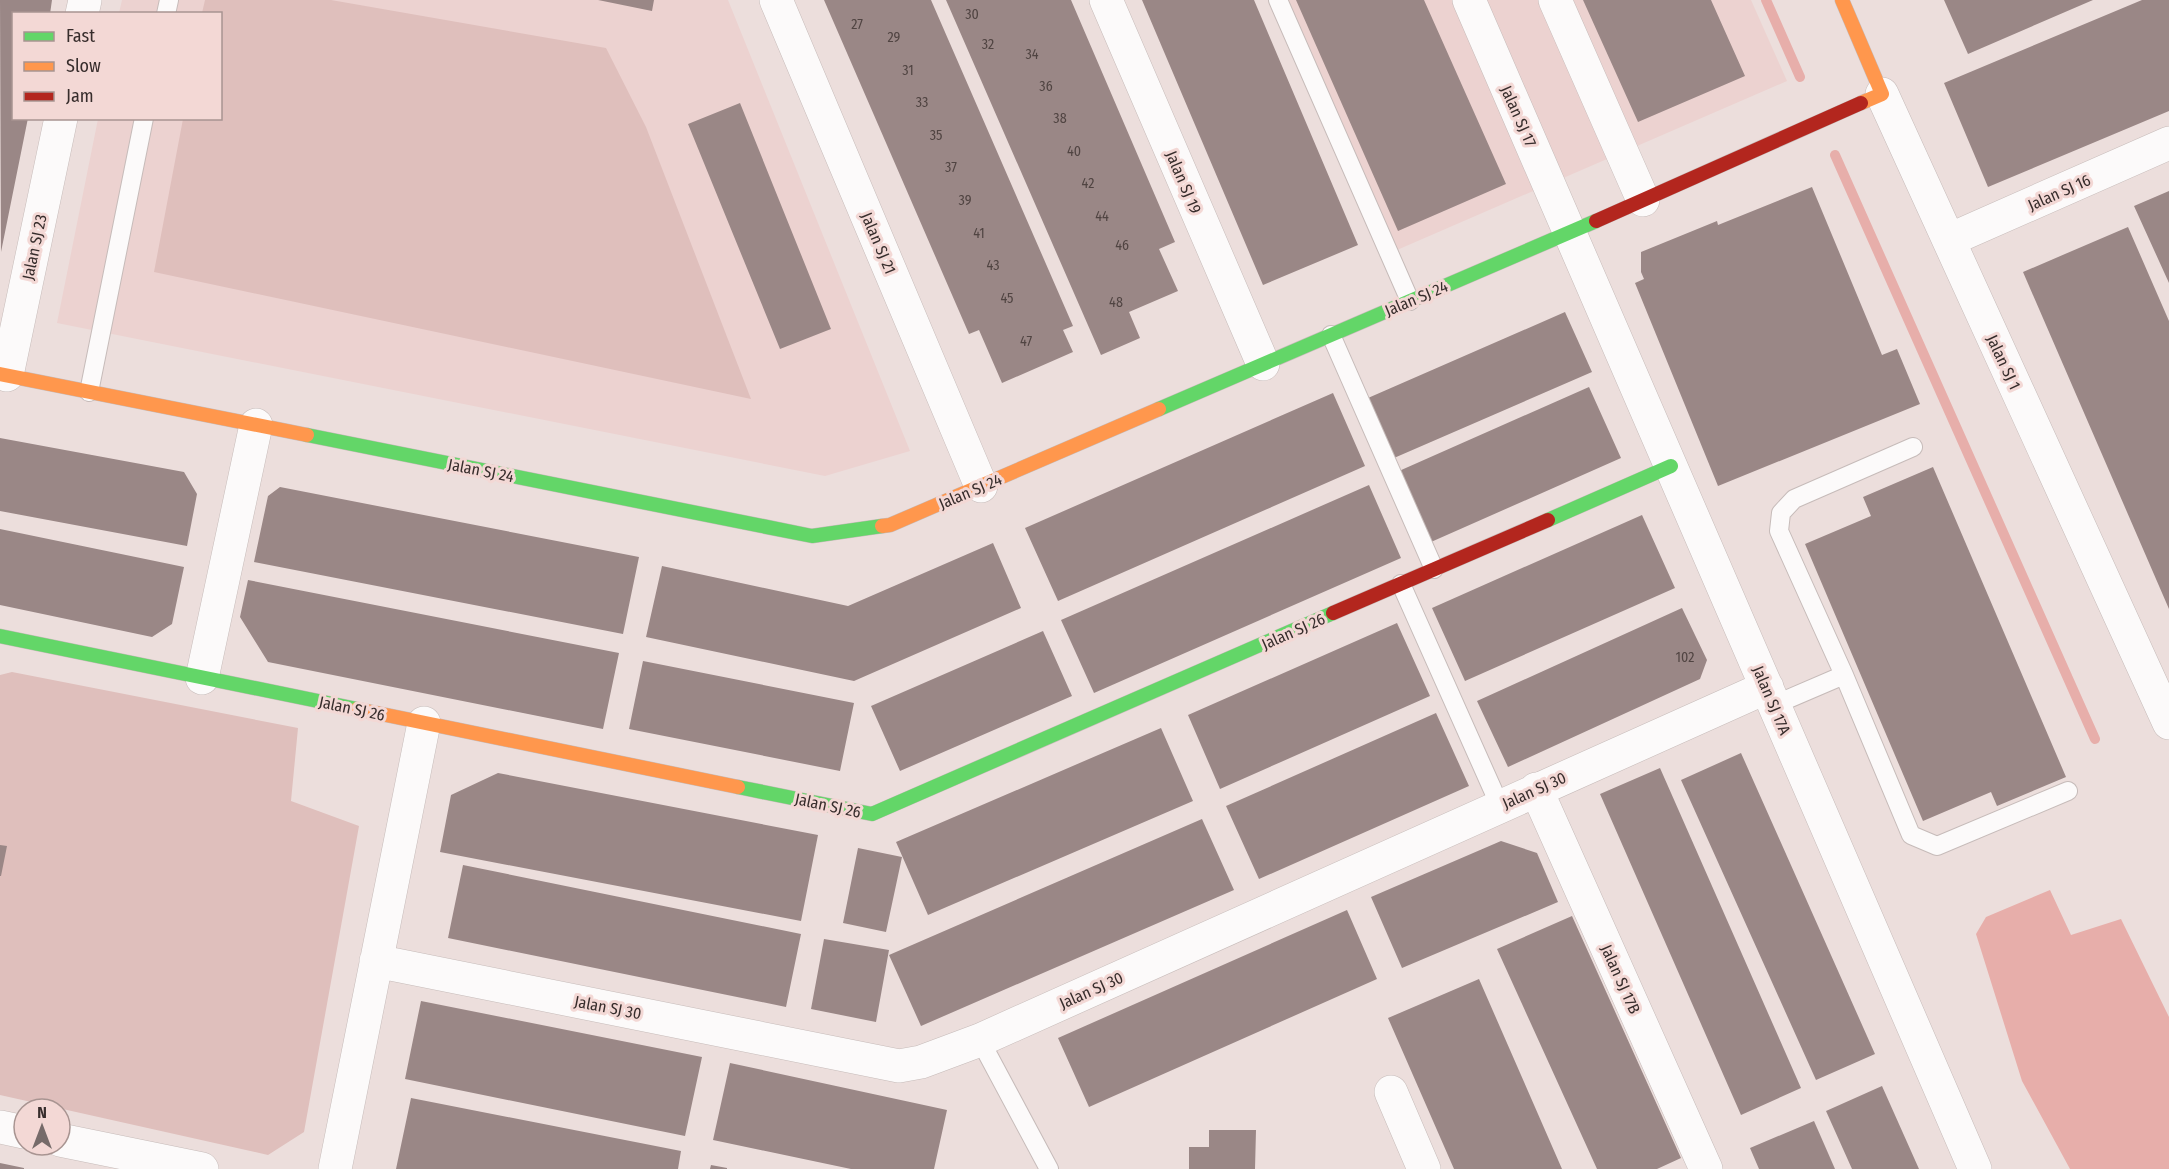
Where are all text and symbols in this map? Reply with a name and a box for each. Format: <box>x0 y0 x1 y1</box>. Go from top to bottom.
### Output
house number: 30 <box>965 6 979 23</box>
legend <box>12 12 222 120</box>
house number: 27 <box>851 16 863 33</box>
text: Fast <box>66 25 95 47</box>
house number: 29 <box>888 29 901 46</box>
house number: 32 <box>982 36 994 53</box>
house number: 34 <box>1025 46 1039 63</box>
text: Slow <box>66 55 101 77</box>
house number: 31 <box>902 62 914 79</box>
house number: 36 <box>1039 78 1053 95</box>
street label: Jalan SJ 17 <box>1497 83 1541 150</box>
text: Jam <box>66 85 94 107</box>
house number: 33 <box>916 94 928 111</box>
house number: 38 <box>1053 110 1067 127</box>
house number: 35 <box>930 127 942 144</box>
house number: 40 <box>1067 143 1081 160</box>
street label: Jalan SJ 19 <box>1162 148 1205 217</box>
house number: 37 <box>945 159 957 176</box>
street label: Jalan SJ 16 <box>2025 170 2093 215</box>
house number: 42 <box>1082 175 1094 192</box>
house number: 39 <box>959 192 972 209</box>
house number: 44 <box>1095 208 1109 225</box>
street label: Jalan SJ 21 <box>857 209 900 277</box>
street label: Jalan SJ 23 <box>18 213 51 282</box>
house number: 41 <box>973 225 985 242</box>
house number: 46 <box>1115 237 1129 254</box>
house number: 43 <box>987 257 999 274</box>
street label: Jalan SJ 24 <box>1382 277 1451 320</box>
house number: 45 <box>1000 290 1014 307</box>
house number: 48 <box>1109 294 1123 311</box>
street label: Jalan SJ 1 <box>1983 332 2025 393</box>
house number: 47 <box>1020 333 1032 350</box>
street label: Jalan SJ 24 <box>446 455 516 486</box>
street label: Jalan SJ 24 <box>936 470 1005 513</box>
street label: Jalan SJ 26 <box>1259 609 1328 654</box>
house number: 102 <box>1676 649 1694 666</box>
street label: Jalan SJ 17A <box>1749 663 1795 738</box>
street label: Jalan SJ 26 <box>317 692 387 725</box>
street label: Jalan SJ 30 <box>1499 768 1569 813</box>
street label: Jalan SJ 26 <box>793 789 863 822</box>
street label: Jalan SJ 17B <box>1597 942 1644 1017</box>
street label: Jalan SJ 30 <box>1056 968 1126 1013</box>
street label: Jalan SJ 30 <box>573 992 643 1023</box>
north arrow <box>12 1097 72 1157</box>
text: N <box>37 1103 47 1122</box>

